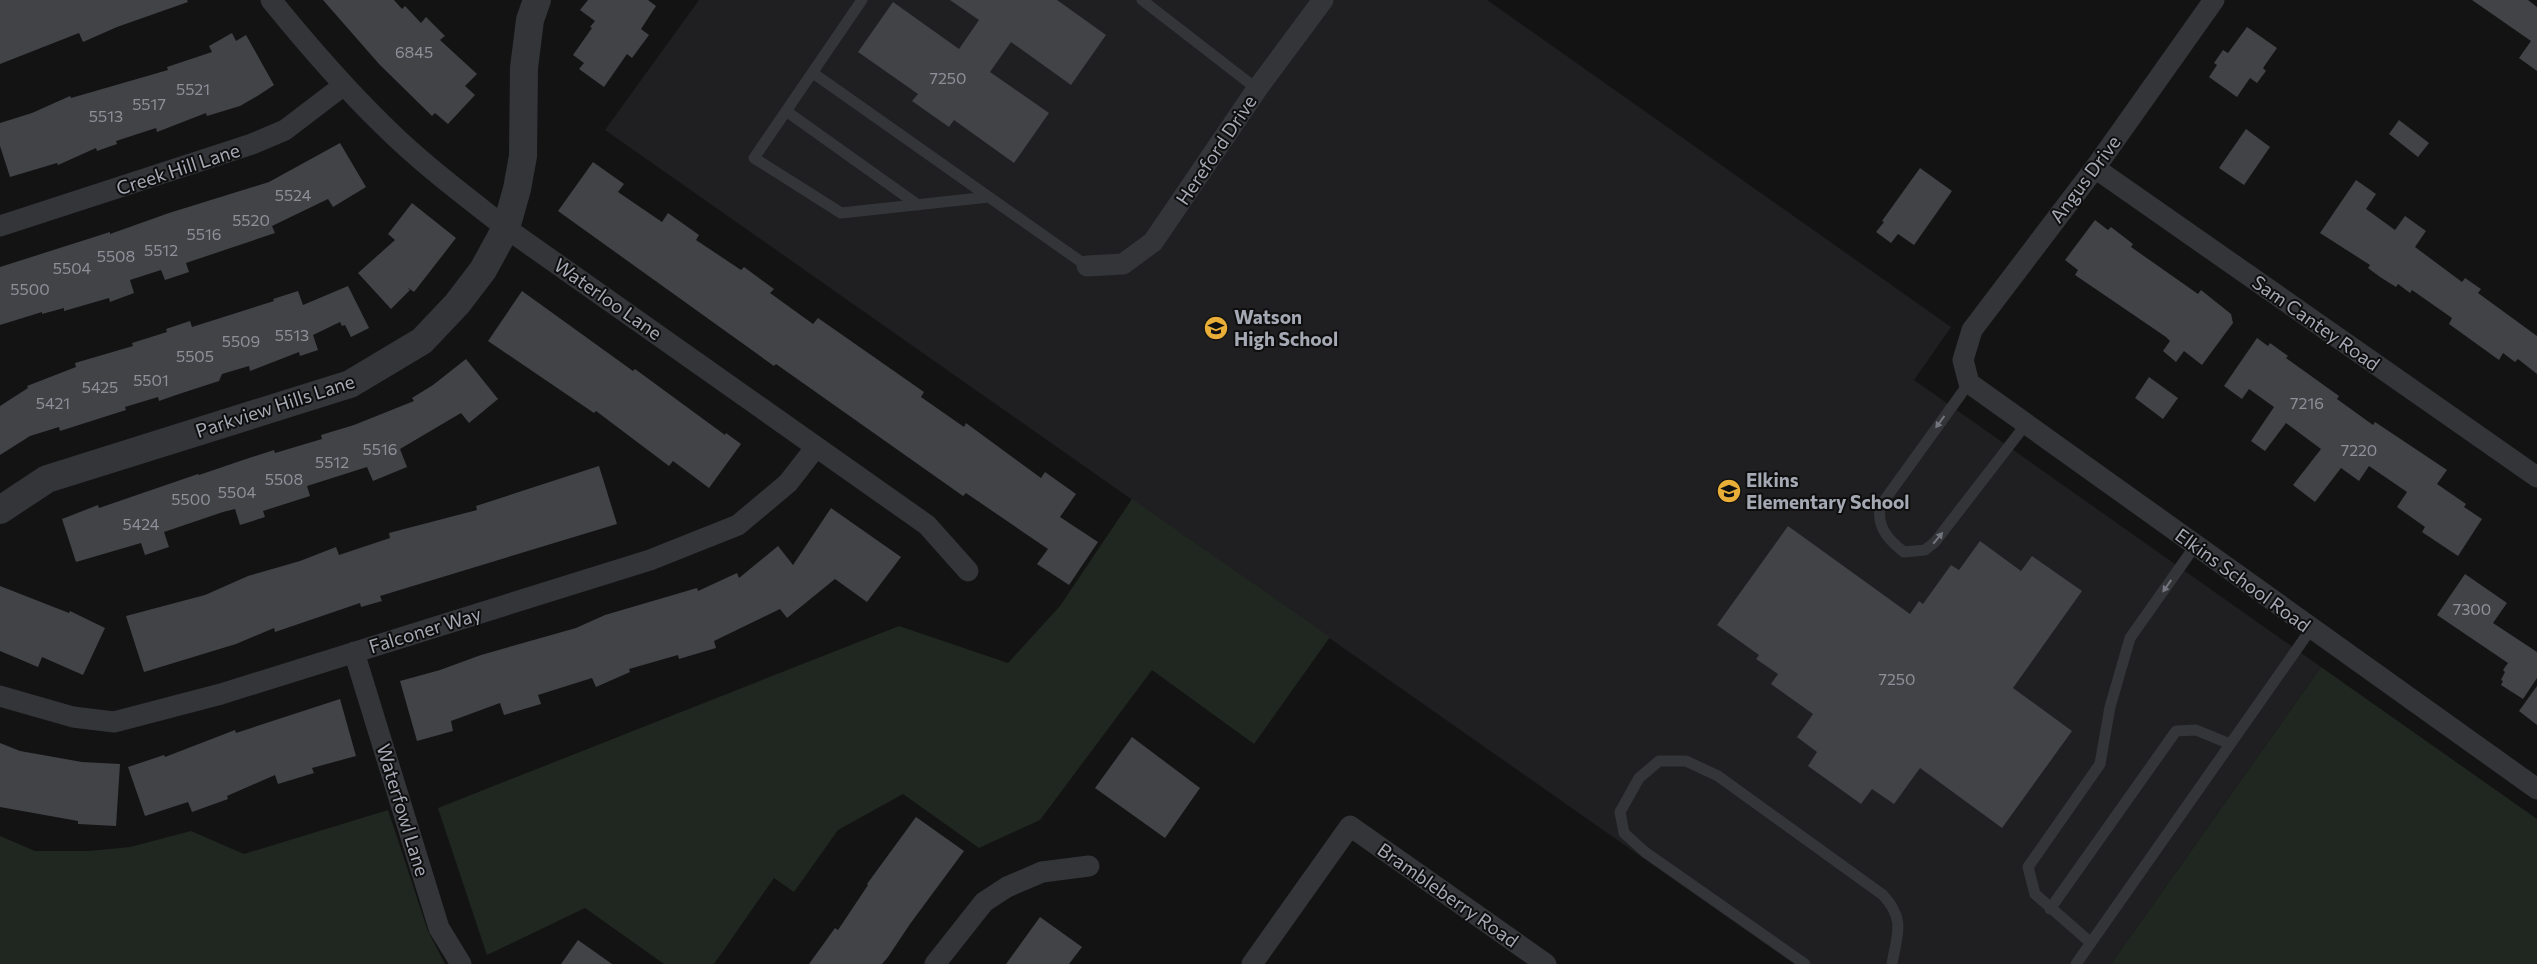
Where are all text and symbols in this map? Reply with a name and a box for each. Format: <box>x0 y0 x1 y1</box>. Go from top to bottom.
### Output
house number: 6845 <box>395 42 433 61</box>
house number: 7250 <box>930 68 966 87</box>
house number: 5521 <box>176 79 210 98</box>
street label: Hereford Drive <box>1170 90 1261 209</box>
house number: 5517 <box>132 94 166 113</box>
house number: 5513 <box>89 106 123 125</box>
street label: Angus Drive <box>2044 131 2125 227</box>
street label: Creek Hill Lane <box>113 138 242 199</box>
house number: 5524 <box>275 185 312 204</box>
house number: 5520 <box>232 210 270 229</box>
house number: 5516 <box>187 224 221 243</box>
house number: 5512 <box>144 240 178 259</box>
house number: 5508 <box>97 246 135 265</box>
street label: Waterloo Lane <box>550 253 667 344</box>
house number: 5504 <box>53 258 92 277</box>
street label: Sam Cantey Road <box>2248 270 2384 375</box>
house number: 5500 <box>10 279 50 298</box>
place label: Watson High School <box>1234 305 1338 350</box>
school or university icon: Watson High School <box>1203 315 1229 341</box>
house number: 5513 <box>275 325 309 344</box>
house number: 5509 <box>222 331 260 350</box>
house number: 5505 <box>176 346 214 365</box>
street label: Parkview Hills Lane <box>192 369 357 442</box>
house number: 5501 <box>133 370 169 389</box>
house number: 5425 <box>82 377 118 396</box>
house number: 5421 <box>36 393 70 412</box>
house number: 7216 <box>2290 393 2324 412</box>
one-way arrow <box>1935 415 1945 429</box>
house number: 5516 <box>363 439 397 458</box>
house number: 7220 <box>2341 440 2377 459</box>
house number: 5512 <box>315 452 349 471</box>
place label: Elkins Elementary School <box>1746 468 1910 513</box>
house number: 5508 <box>265 469 303 488</box>
school or university icon: Elkins Elementary School <box>1716 478 1742 504</box>
house number: 5504 <box>218 482 257 501</box>
house number: 5500 <box>171 489 211 508</box>
house number: 5424 <box>123 514 160 533</box>
street label: Elkins School Road <box>2171 523 2315 636</box>
one-way arrow <box>1932 531 1943 544</box>
one-way arrow <box>2162 579 2172 593</box>
house number: 7300 <box>2453 599 2491 618</box>
street label: Falconer Way <box>366 602 484 657</box>
house number: 7250 <box>1879 669 1915 688</box>
street label: Waterfowl Lane <box>372 741 435 879</box>
street label: Brambleberry Road <box>1373 837 1523 952</box>

